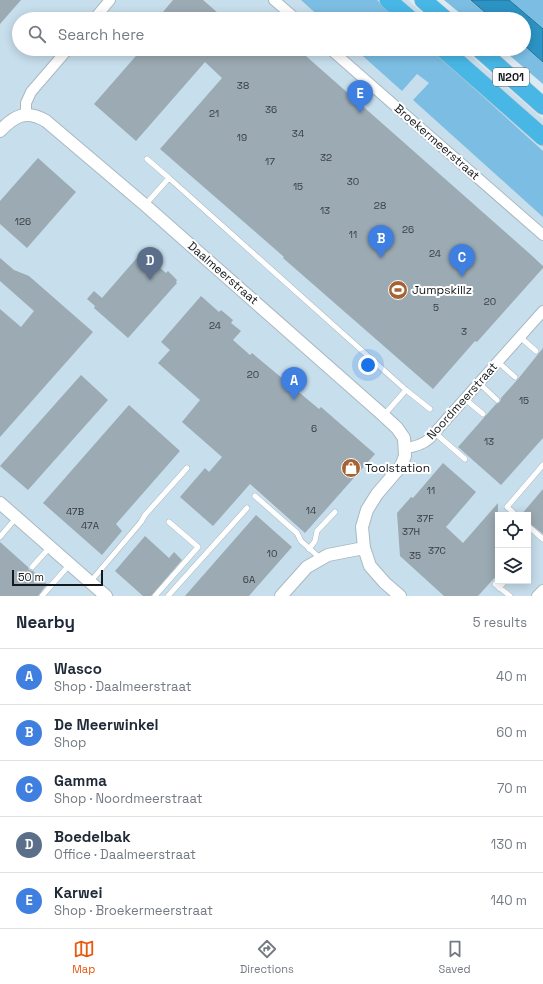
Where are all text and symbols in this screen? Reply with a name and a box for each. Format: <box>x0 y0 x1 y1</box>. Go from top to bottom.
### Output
search box <box>12 12 531 56</box>
icon: search <box>26 23 48 45</box>
text: Search here <box>58 25 144 44</box>
road number: N201 <box>493 68 529 86</box>
house number: 38 <box>237 79 249 92</box>
pin: E <box>347 80 373 113</box>
street label: Broekermeerstraat <box>391 100 483 184</box>
house number: 36 <box>265 103 277 116</box>
house number: 21 <box>209 107 219 120</box>
house number: 34 <box>292 127 304 140</box>
house number: 19 <box>237 131 247 144</box>
house number: 32 <box>320 151 332 164</box>
house number: 17 <box>265 155 275 168</box>
house number: 30 <box>347 175 359 188</box>
house number: 15 <box>293 180 303 193</box>
house number: 28 <box>374 199 386 212</box>
house number: 13 <box>320 204 330 217</box>
house number: 126 <box>15 215 31 228</box>
house number: 26 <box>402 223 414 236</box>
pin: B <box>368 225 394 258</box>
house number: 11 <box>349 228 357 241</box>
street label: Daalmeerstraat <box>184 238 262 308</box>
pin: C <box>449 244 475 277</box>
pin: D <box>137 247 163 280</box>
house number: 24 <box>429 247 441 260</box>
sports icon: Jumpskillz <box>387 279 409 301</box>
place label: Jumpskillz <box>412 282 472 298</box>
house number: 20 <box>484 295 496 308</box>
house number: 5 <box>433 301 439 314</box>
house number: 24 <box>209 319 221 332</box>
house number: 3 <box>461 325 467 338</box>
your location <box>358 355 378 375</box>
street label: Noordmeerstraat <box>423 359 501 443</box>
pin: A <box>281 367 307 400</box>
house number: 20 <box>247 368 259 381</box>
house number: 15 <box>519 394 529 407</box>
house number: 6 <box>311 422 317 435</box>
house number: 13 <box>484 435 494 448</box>
shop icon: Toolstation <box>340 457 362 479</box>
place label: Toolstation <box>365 460 430 476</box>
house number: 11 <box>427 484 435 497</box>
house number: 14 <box>306 504 316 517</box>
house number: 47B <box>66 505 84 518</box>
house number: 37F <box>416 512 434 525</box>
map controls <box>495 512 531 584</box>
button: locate <box>495 512 531 548</box>
house number: 47A <box>81 519 100 532</box>
house number: 37H <box>402 525 420 538</box>
house number: 37C <box>428 544 446 557</box>
house number: 10 <box>267 547 277 560</box>
button: layers <box>495 548 531 584</box>
house number: 35 <box>409 549 421 562</box>
scale bar <box>12 568 103 587</box>
text: 50 m <box>18 570 44 584</box>
house number: 6A <box>243 573 256 586</box>
text: Nearby <box>16 611 75 633</box>
text: 5 results <box>473 614 527 631</box>
text: Wasco <box>54 659 102 678</box>
text: A <box>25 668 33 685</box>
text: 40 m <box>496 668 527 685</box>
text: Shop · Daalmeerstraat <box>54 678 191 695</box>
text: De Meerwinkel <box>54 715 159 734</box>
text: B <box>25 724 33 741</box>
text: 60 m <box>496 724 527 741</box>
text: Shop <box>54 734 86 751</box>
text: Gamma <box>54 771 107 790</box>
text: C <box>25 780 33 797</box>
text: 70 m <box>497 780 527 797</box>
text: Shop · Noordmeerstraat <box>54 790 202 807</box>
text: Boedelbak <box>54 827 131 846</box>
text: D <box>25 836 33 853</box>
text: 130 m <box>491 836 527 853</box>
text: Office · Daalmeerstraat <box>54 846 196 863</box>
text: Karwei <box>54 883 102 902</box>
text: E <box>25 892 33 909</box>
text: 140 m <box>491 892 527 909</box>
text: Shop · Broekermeerstraat <box>54 902 213 919</box>
tab: Map <box>72 938 95 976</box>
tab: Directions <box>240 938 294 976</box>
tab: Saved <box>439 938 471 976</box>

